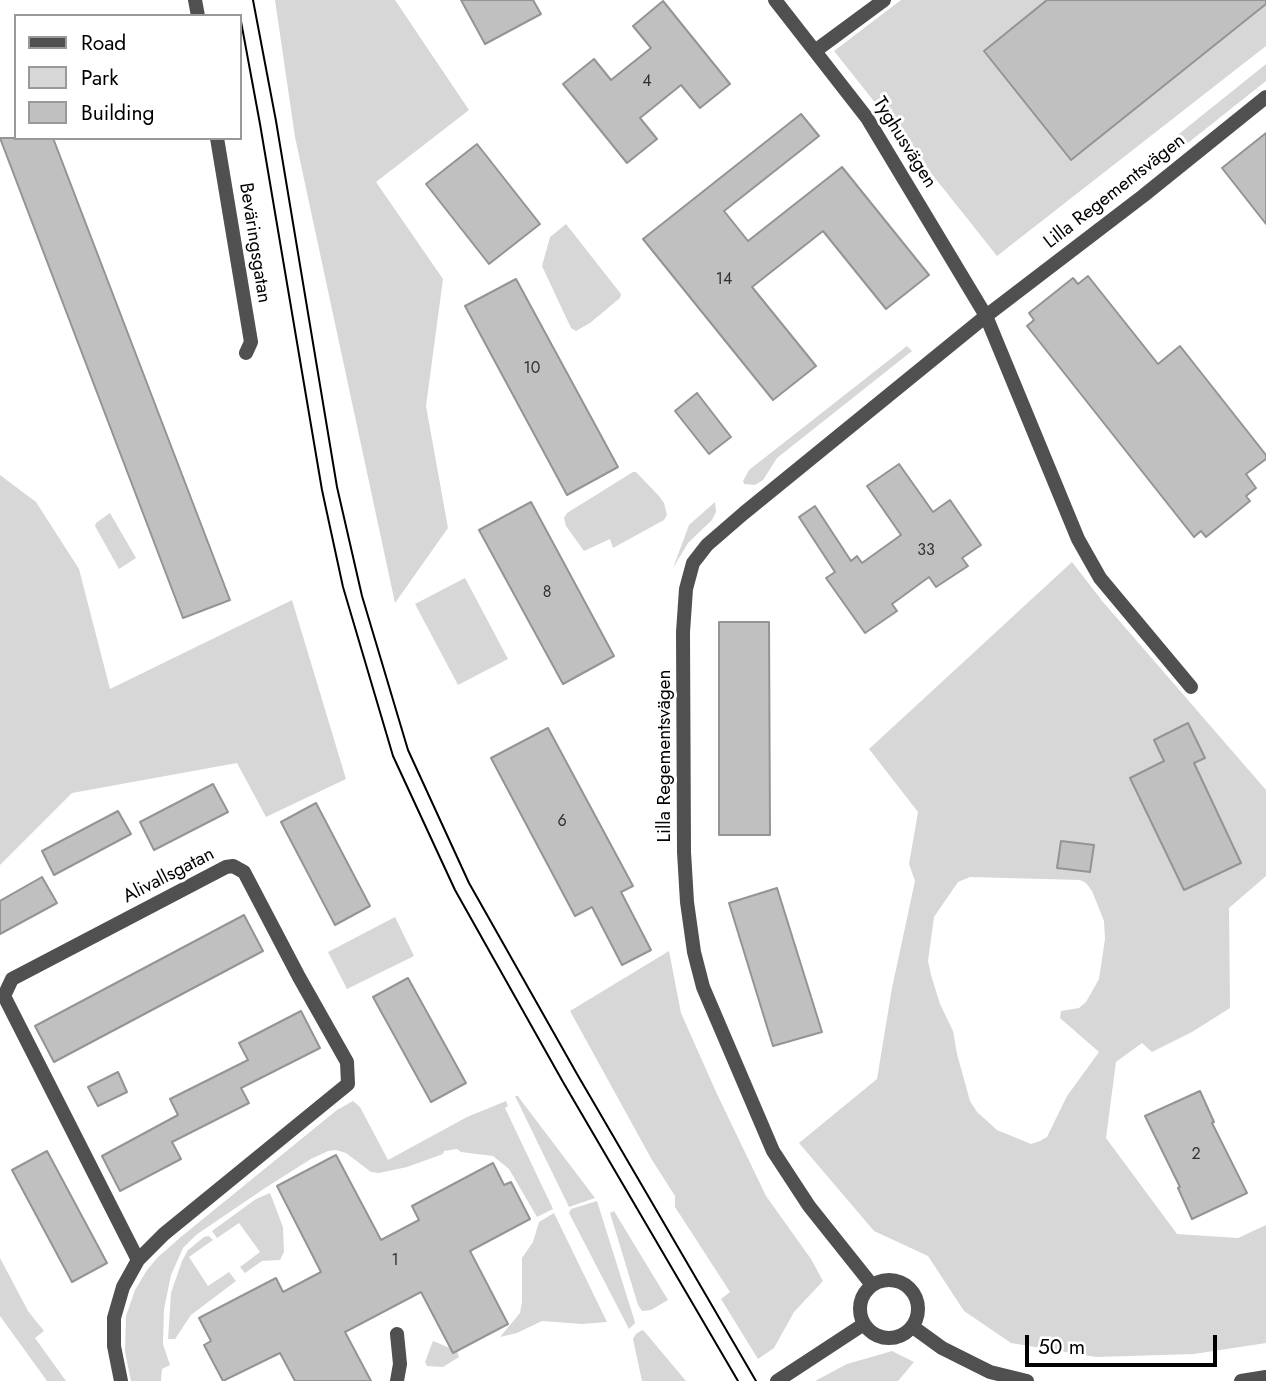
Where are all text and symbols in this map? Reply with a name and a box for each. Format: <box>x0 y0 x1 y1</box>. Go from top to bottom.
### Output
legend <box>14 14 242 140</box>
text: Road <box>81 28 126 58</box>
text: Park <box>81 63 118 93</box>
house number: 4 <box>642 72 652 92</box>
street label: Tyghusvägen <box>867 93 941 193</box>
text: Building <box>81 98 154 128</box>
street label: Lilla Regementsvägen <box>1040 130 1190 254</box>
street label: Beväringsgatan <box>233 181 275 305</box>
house number: 14 <box>716 270 732 290</box>
house number: 10 <box>524 359 540 379</box>
house number: 33 <box>917 541 935 561</box>
house number: 8 <box>543 583 551 603</box>
street label: Lilla Regementsvägen <box>654 670 676 842</box>
house number: 6 <box>557 812 567 832</box>
street label: Alivallsgatan <box>120 843 218 909</box>
house number: 2 <box>1191 1145 1201 1165</box>
house number: 1 <box>391 1251 399 1271</box>
scale bar <box>1028 1322 1220 1366</box>
text: 50 m <box>1038 1332 1085 1362</box>

